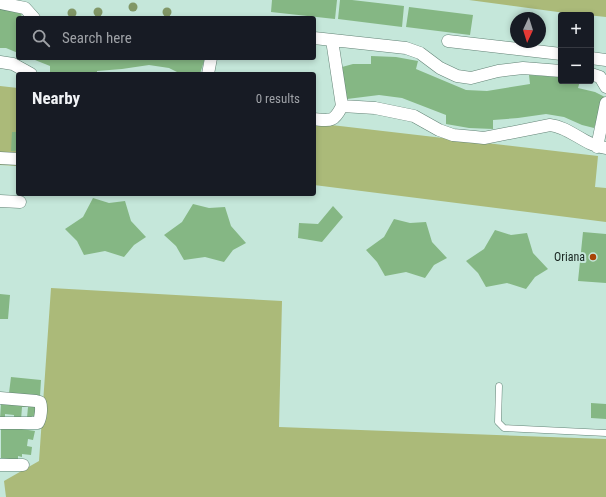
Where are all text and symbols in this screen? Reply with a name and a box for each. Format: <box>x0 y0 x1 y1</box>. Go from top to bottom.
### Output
north arrow <box>510 12 546 48</box>
map controls <box>558 12 594 84</box>
button: + <box>558 12 594 48</box>
search box <box>16 16 316 60</box>
icon: search <box>30 27 52 49</box>
text: Search here <box>62 29 132 47</box>
button: − <box>558 48 594 84</box>
text: Nearby <box>32 88 80 108</box>
text: 0 results <box>256 91 300 106</box>
place label: Oriana <box>554 250 585 264</box>
marker: Oriana <box>588 252 598 262</box>

